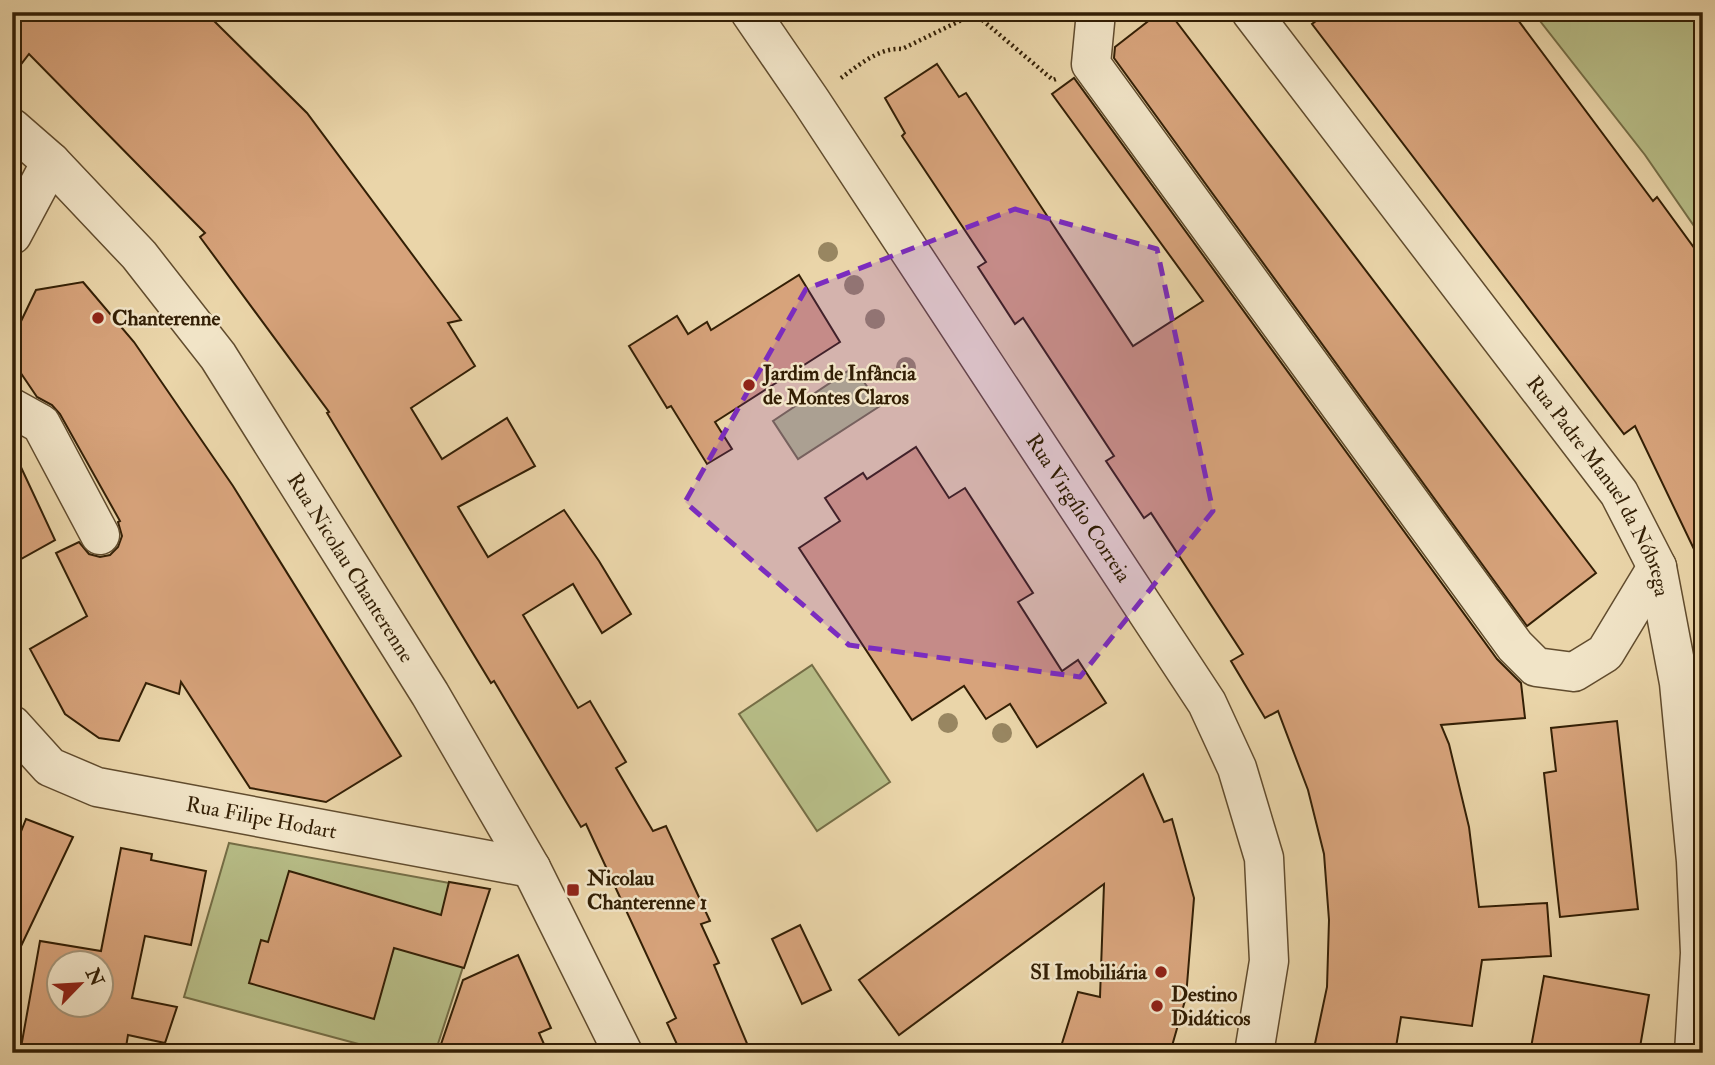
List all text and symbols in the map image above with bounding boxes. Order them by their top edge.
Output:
place label: Chanterenne [112,305,221,332]
marker: Chanterenne [90,310,106,326]
place label: Jardim de Infância de Montes Claros [762,360,917,411]
street label: Rua Padre Manuel da Nóbrega [1521,370,1676,599]
marker: Jardim de Infância de Montes Claros [741,377,757,393]
street label: Rua Virgílio Correia [1020,429,1138,588]
street label: Rua Nicolau Chanterenne [281,468,421,668]
street label: Rua Filipe Hodart [184,790,339,845]
place label: Nicolau Chanterenne 1 [586,865,707,916]
marker: Nicolau Chanterenne 1 [565,882,581,898]
north arrow [46,950,116,1020]
place label: SI Imobiliária [1030,959,1148,986]
text: N [80,964,109,991]
marker: SI Imobiliária [1153,964,1169,980]
place label: Destino Didáticos [1171,981,1251,1032]
marker: Destino Didáticos [1149,998,1165,1014]

